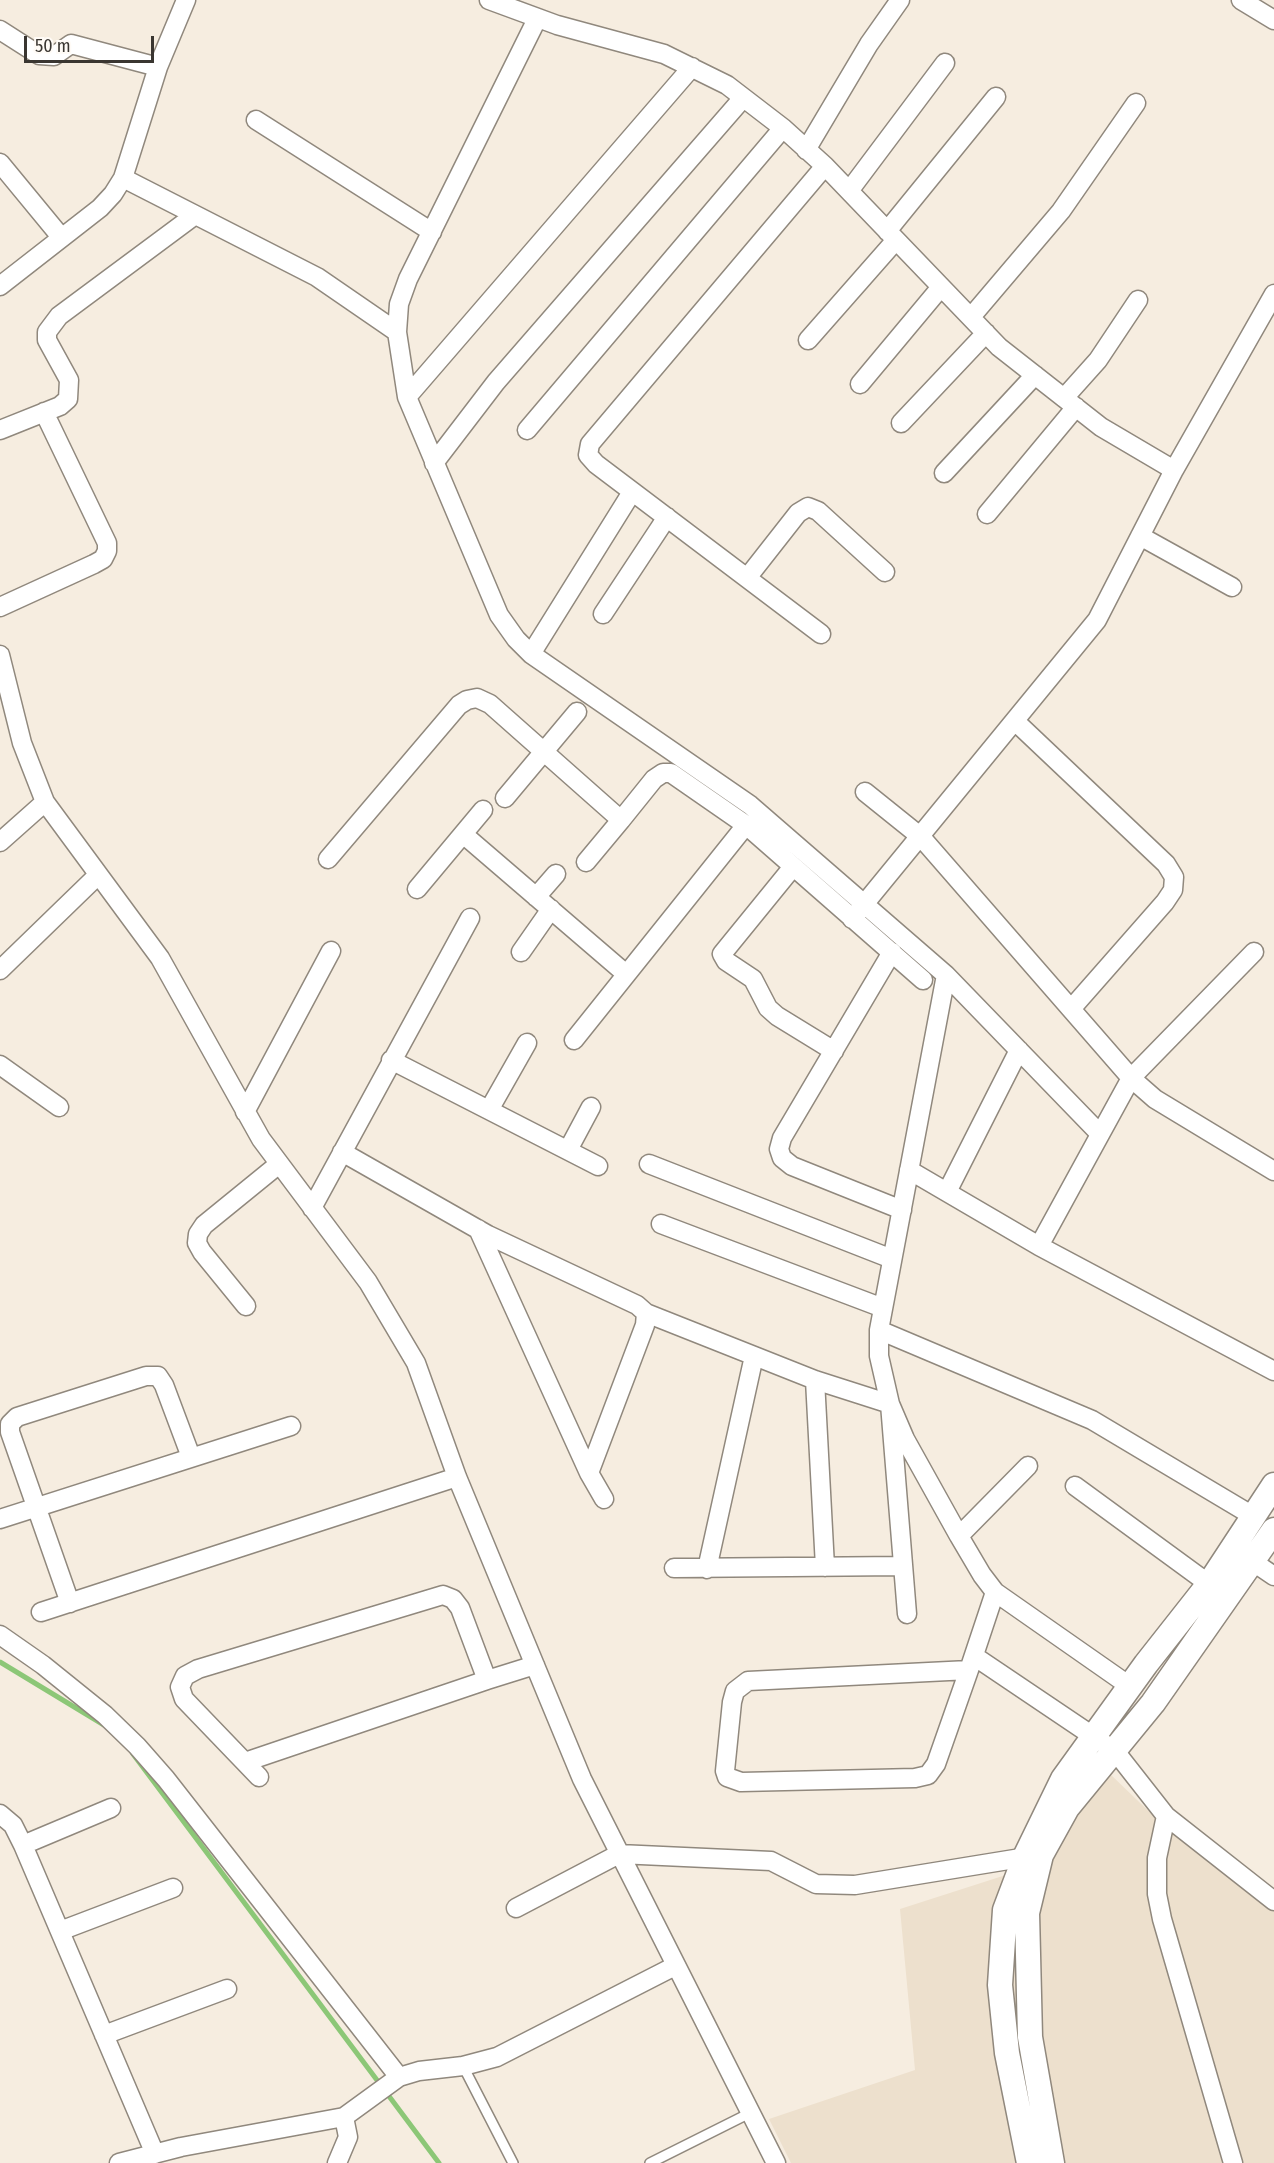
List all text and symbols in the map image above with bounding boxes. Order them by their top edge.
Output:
scale bar [27,24,158,62]
text: 50 m [35,35,71,57]

